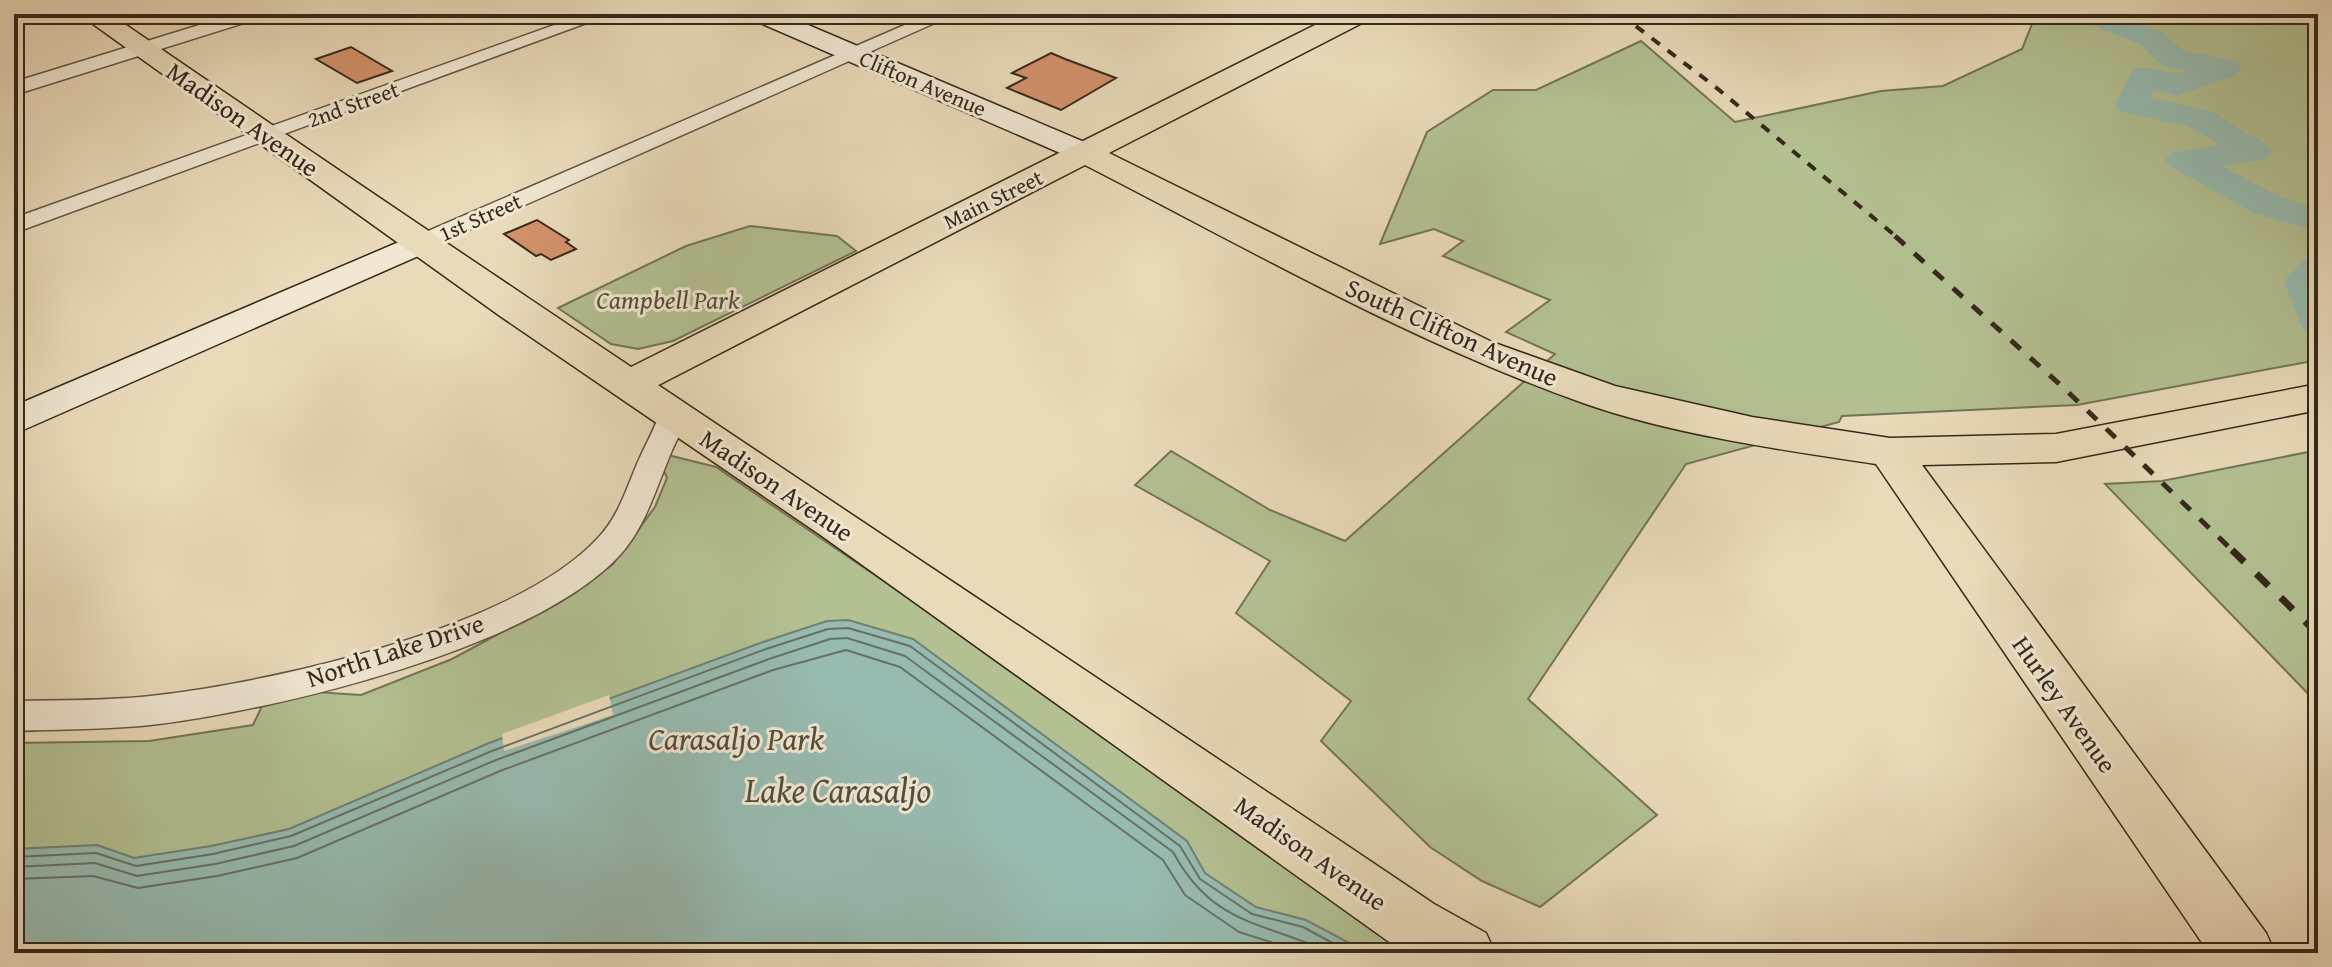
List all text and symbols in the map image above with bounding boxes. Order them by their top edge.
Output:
street label: Clifton Avenue [855,42,991,124]
street label: Madison Avenue [159,52,327,186]
street label: 2nd Street [303,73,403,135]
street label: Main Street [938,161,1049,237]
street label: 1st Street [433,184,527,249]
street label: South Clifton Avenue [1339,268,1565,396]
park label: Campbell Park [596,280,740,319]
street label: Madison Avenue [692,419,862,551]
street label: North Lake Drive [301,603,489,697]
street label: Hurley Avenue [2003,627,2127,781]
park label: Carasaljo Park [648,715,824,762]
water label: Lake Carasaljo [744,765,931,814]
street label: Madison Avenue [1227,786,1395,920]

